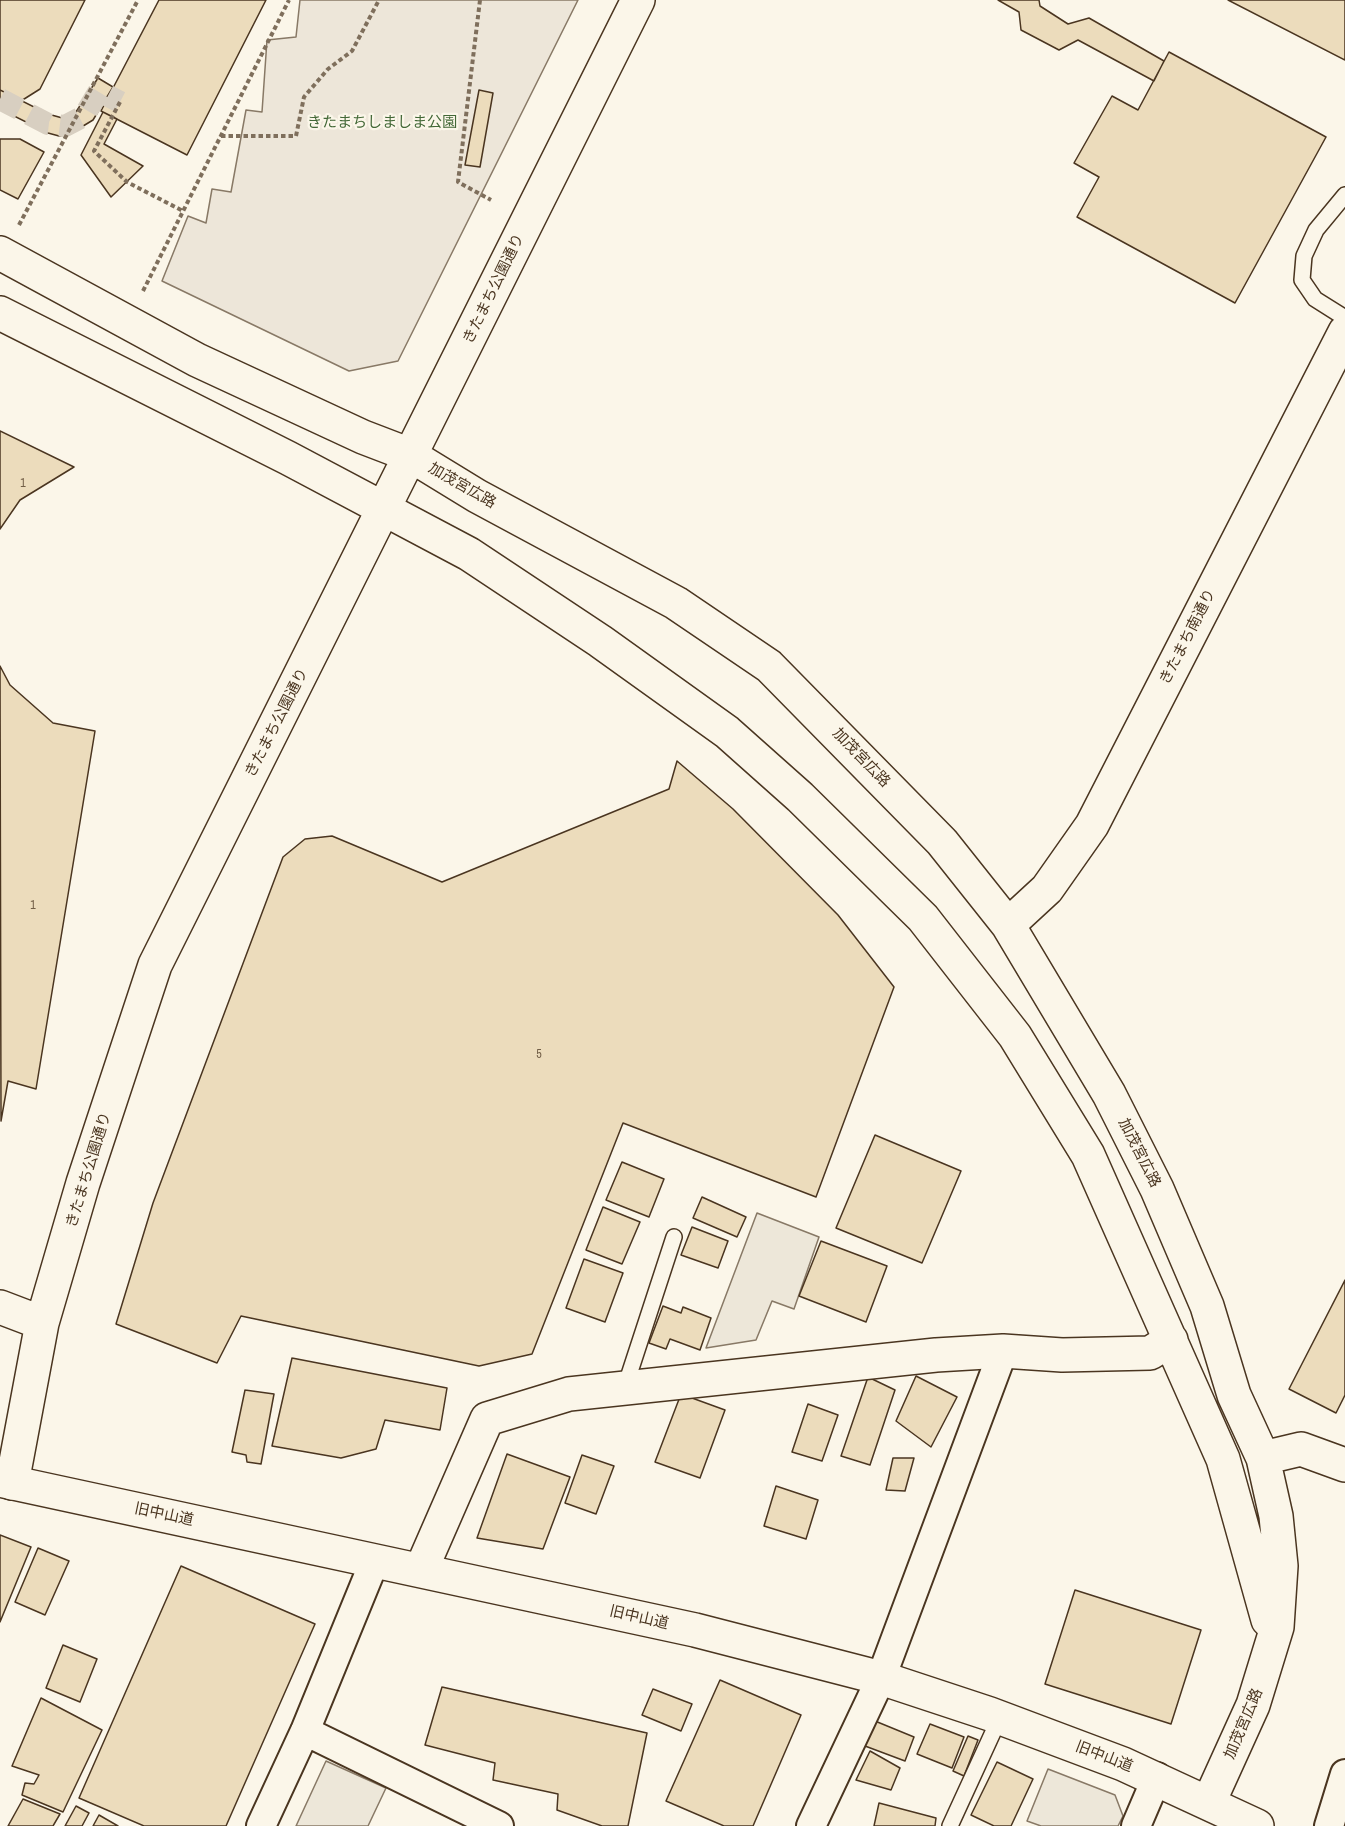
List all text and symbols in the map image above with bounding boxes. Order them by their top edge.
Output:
park label: きたまちしましま公園 [307,114,457,132]
street label: きたまち公園通り [460,231,528,347]
street label: 加茂宮広路 [425,459,499,513]
house number: 1 [20,477,26,491]
street label: きたまち南通り [1156,586,1220,688]
street label: きたまち公園通り [242,665,312,781]
street label: 加茂宮広路 [828,725,894,791]
house number: 1 [30,899,36,913]
house number: 5 [536,1048,542,1062]
street label: きたまち公園通り [63,1110,115,1230]
street label: 加茂宮広路 [1114,1116,1164,1190]
street label: 旧中山道 [133,1500,195,1530]
street label: 旧中山道 [608,1602,670,1634]
street label: 加茂宮広路 [1221,1686,1267,1762]
street label: 旧中山道 [1073,1738,1135,1776]

